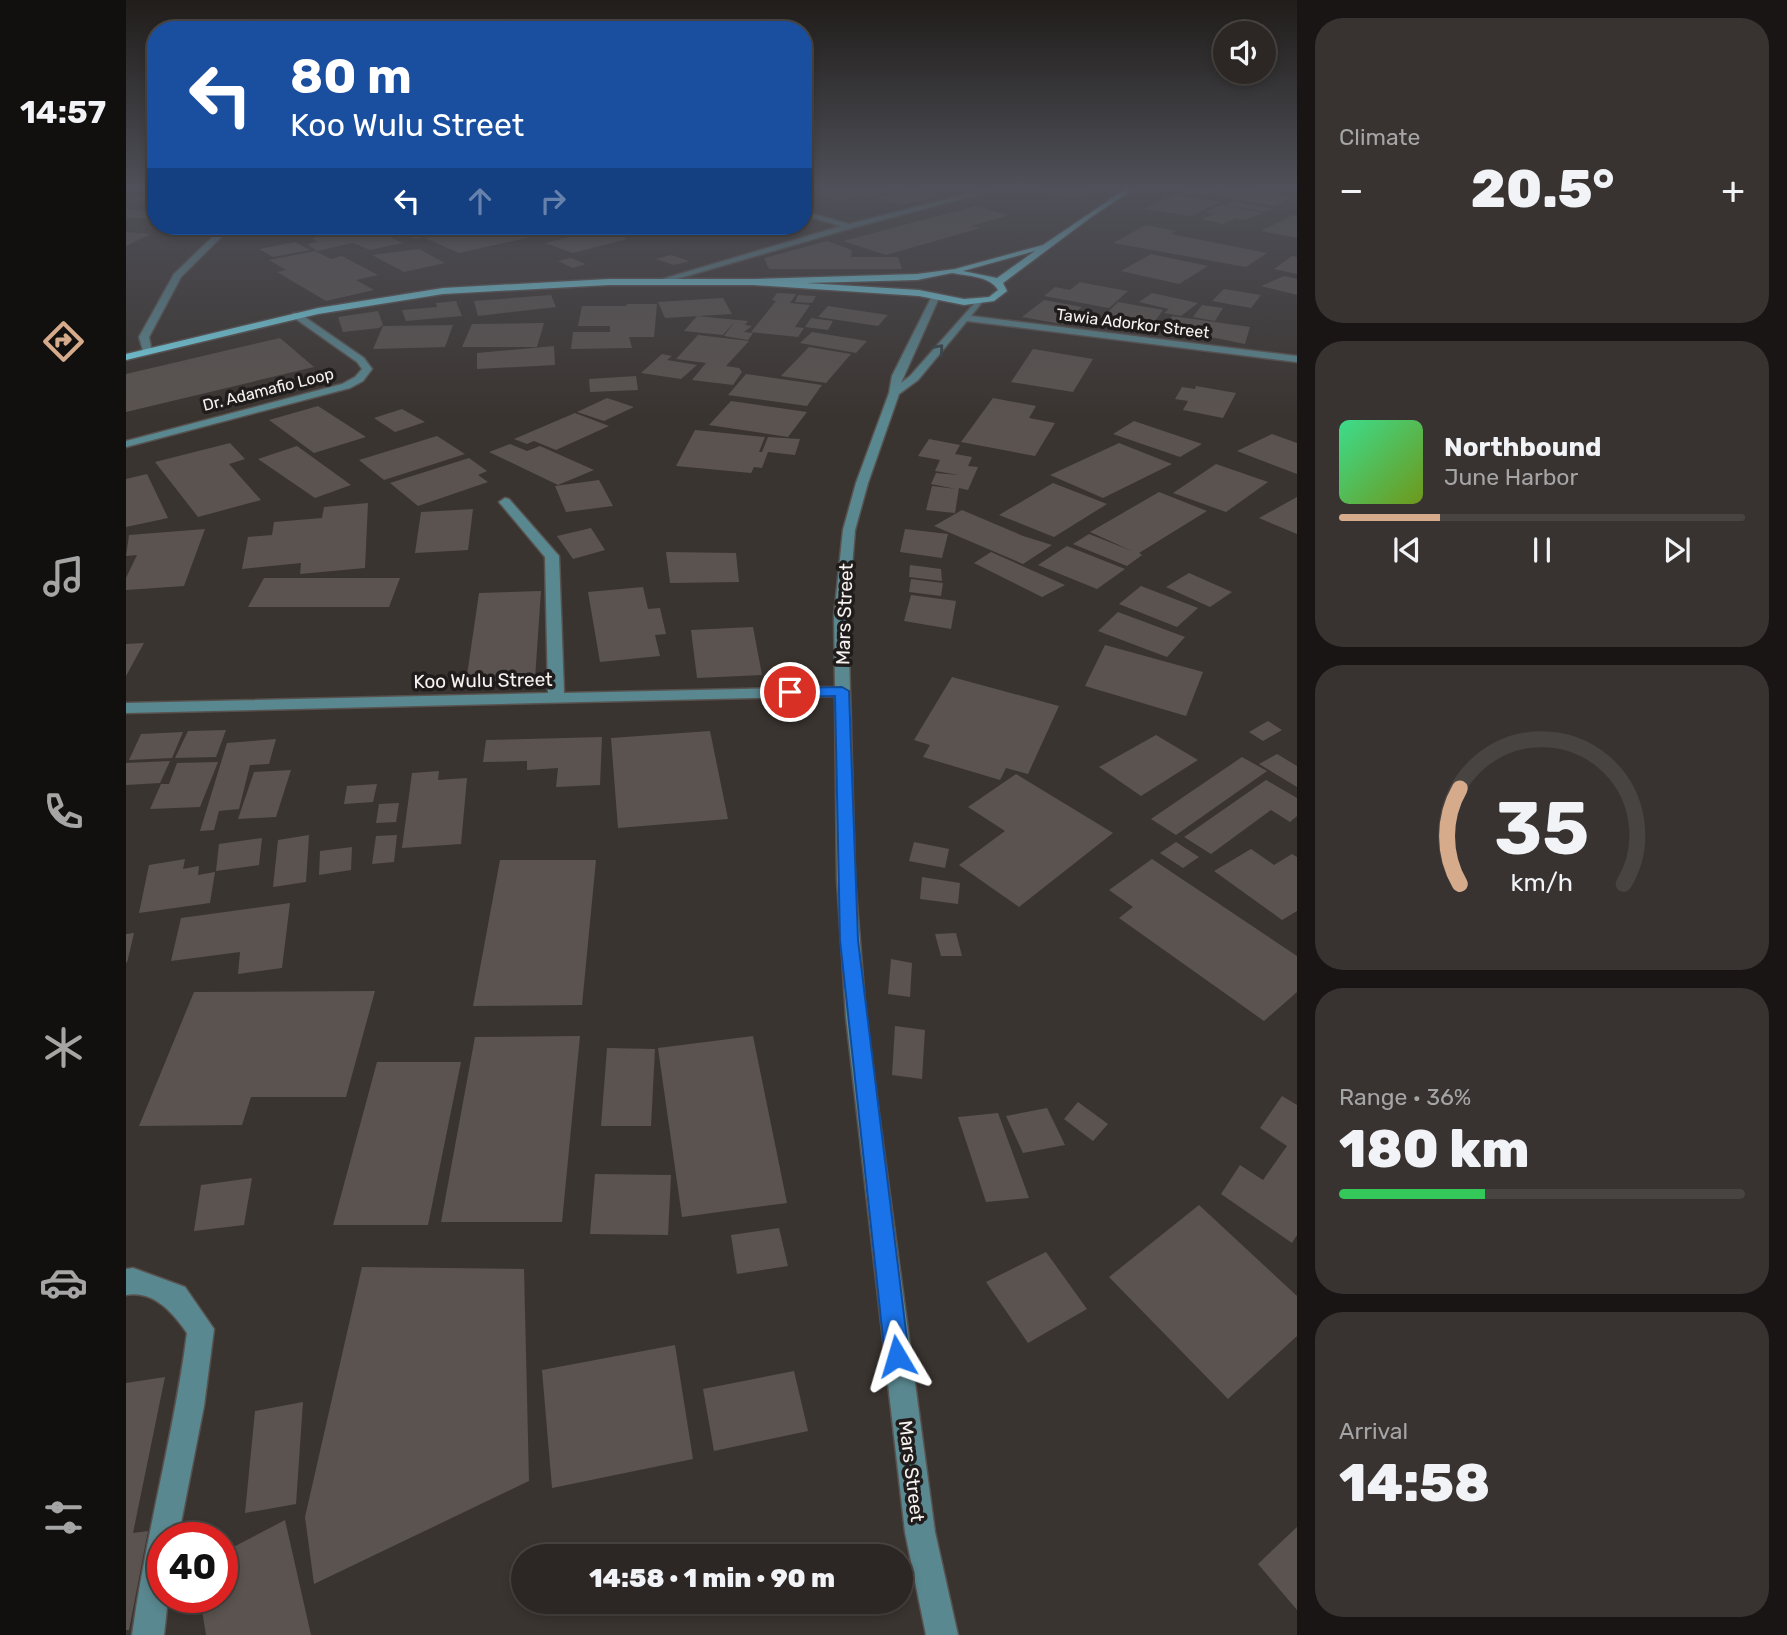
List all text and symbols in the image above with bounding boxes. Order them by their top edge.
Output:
map controls [1213,21,1276,84]
button: sound [1213,21,1276,84]
text: 80 m [290,47,412,105]
icon: left [175,49,266,140]
text: 14:57 [20,93,106,131]
text: Koo Wulu Street [290,106,524,144]
text: Climate [1339,123,1420,151]
text: 20.5° [1471,158,1614,220]
text: − [1339,167,1364,213]
text: + [1721,167,1745,213]
icon: left [388,182,426,220]
icon: ahead [461,182,499,220]
icon: right [534,182,572,220]
street label: Tawia Adorkor Street [1055,305,1211,342]
icon: directions [39,317,88,366]
one-way arrow [931,344,943,357]
street label: Dr. Adamafio Loop [201,364,336,415]
text: Northbound [1444,432,1602,463]
text: June Harbor [1444,463,1578,491]
icon: previous [1388,531,1426,569]
icon: pause [1523,531,1561,569]
icon: next [1658,531,1696,569]
icon: music [39,552,88,601]
street label: Mars Street [831,562,858,665]
pin [760,662,820,722]
street label: Koo Wulu Street [413,668,553,693]
icon: arrive [771,673,809,711]
text: 35 [1495,786,1590,872]
icon: phone [39,787,88,836]
text: km/h [1511,867,1573,896]
icon: climate [39,1023,88,1072]
text: Range · 36% [1339,1083,1471,1111]
text: 180 km [1339,1118,1529,1180]
icon: car [39,1258,88,1307]
position arrow [860,1319,934,1393]
text: Arrival [1339,1417,1408,1445]
street label: Mars Street [894,1419,929,1524]
text: 14:58 [1339,1452,1490,1514]
icon: filters [39,1493,88,1542]
speed limit sign: 40 [147,1522,238,1613]
text: 14:58 · 1 min · 90 m [589,1563,835,1594]

